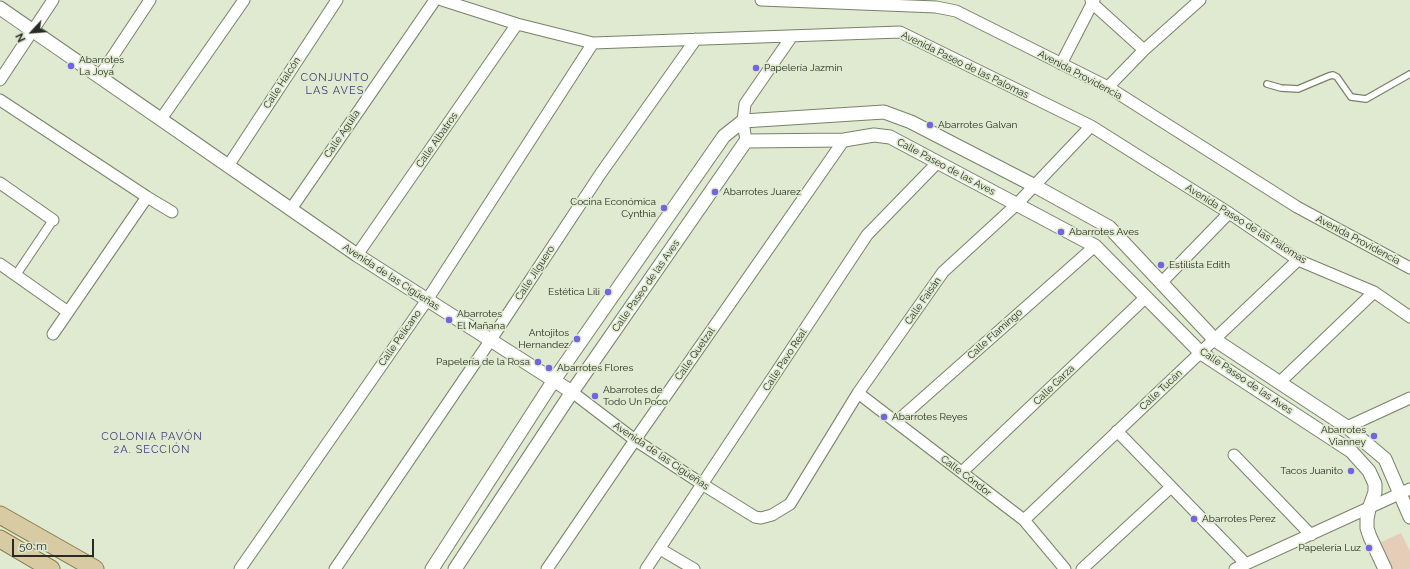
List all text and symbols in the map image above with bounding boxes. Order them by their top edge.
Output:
north arrow [12,12,52,52]
street label: Avenida Paseo de las Palomas [899,29,1031,101]
text: N [13,31,28,44]
street label: Avenida Providencia [1036,48,1124,102]
place label: Abarrotes La Joya [79,54,124,78]
street label: Calle Halcón [261,55,303,111]
marker: Abarrotes La Joya [66,61,76,71]
place label: Papelería Jazmin [764,62,842,74]
marker: Papelería Jazmin [751,63,761,73]
district label: CONJUNTO LAS AVES [300,71,370,97]
street label: Calle Águila [322,108,362,160]
street label: Calle Albatros [414,110,460,170]
place label: Abarrotes Galvan [938,119,1017,131]
marker: Abarrotes Galvan [925,120,935,130]
street label: Calle Paseo de las Aves [895,136,997,198]
street label: Avenida Paseo de las Palomas [1183,182,1309,266]
place label: Abarrotes Juarez [723,186,801,198]
marker: Abarrotes Juarez [710,187,720,197]
place label: Cocina Económica Cynthia [570,196,656,220]
marker: Cocina Económica Cynthia [659,203,669,213]
street label: Avenida Providencia [1314,213,1402,267]
place label: Abarrotes Aves [1069,226,1139,238]
marker: Abarrotes Aves [1056,227,1066,237]
street label: Calle Paseo de las Aves [610,238,682,334]
street label: Avenida de las Cigüeñas [340,241,442,313]
street label: Calle Jilguero [513,243,557,303]
place label: Estilista Edith [1169,259,1230,271]
marker: Estilista Edith [1156,260,1166,270]
street label: Calle Faisán [902,275,944,327]
place label: Estética Lili [548,286,600,298]
marker: Estética Lili [603,287,613,297]
street label: Calle Flamingo [965,306,1025,362]
street label: Calle Pelícano [376,308,424,368]
place label: Abarrotes El Mañana [457,308,505,332]
marker: Abarrotes El Mañana [444,315,454,325]
street label: Calle Quetzal [672,325,718,383]
place label: Antojitos Hernandez [518,327,569,350]
street label: Calle Pavo Real [760,327,810,393]
marker: Antojitos Hernandez [572,334,582,344]
street label: Calle Paseo de las Aves [1197,345,1295,417]
place label: Papelería de la Rosa [436,356,530,368]
marker: Papelería de la Rosa [533,357,543,367]
place label: Abarrotes Flores [557,362,633,374]
street label: Calle Garza [1031,362,1077,408]
marker: Abarrotes Flores [544,363,554,373]
street label: Calle Tucán [1137,367,1185,413]
place label: Abarrotes de Todo Un Poco [603,384,668,408]
marker: Abarrotes de Todo Un Poco [590,391,600,401]
place label: Abarrotes Reyes [892,411,968,423]
marker: Abarrotes Reyes [879,412,889,422]
street label: Avenida de las Cigüeñas [611,419,711,493]
place label: Abarrotes Vianney [1321,424,1366,448]
district label: COLONIA PAVÓN 2A. SECCIÓN [101,430,203,456]
marker: Abarrotes Vianney [1369,431,1379,441]
street label: Calle Cóndor [938,453,994,499]
place label: Tacos Juanito [1280,465,1343,477]
marker: Tacos Juanito [1346,466,1356,476]
place label: Abarrotes Perez [1202,513,1276,525]
marker: Abarrotes Perez [1189,514,1199,524]
scale bar [14,531,96,557]
text: 50 m [19,539,47,553]
place label: Papelería Luz [1298,542,1361,554]
marker: Papelería Luz [1364,543,1374,553]

